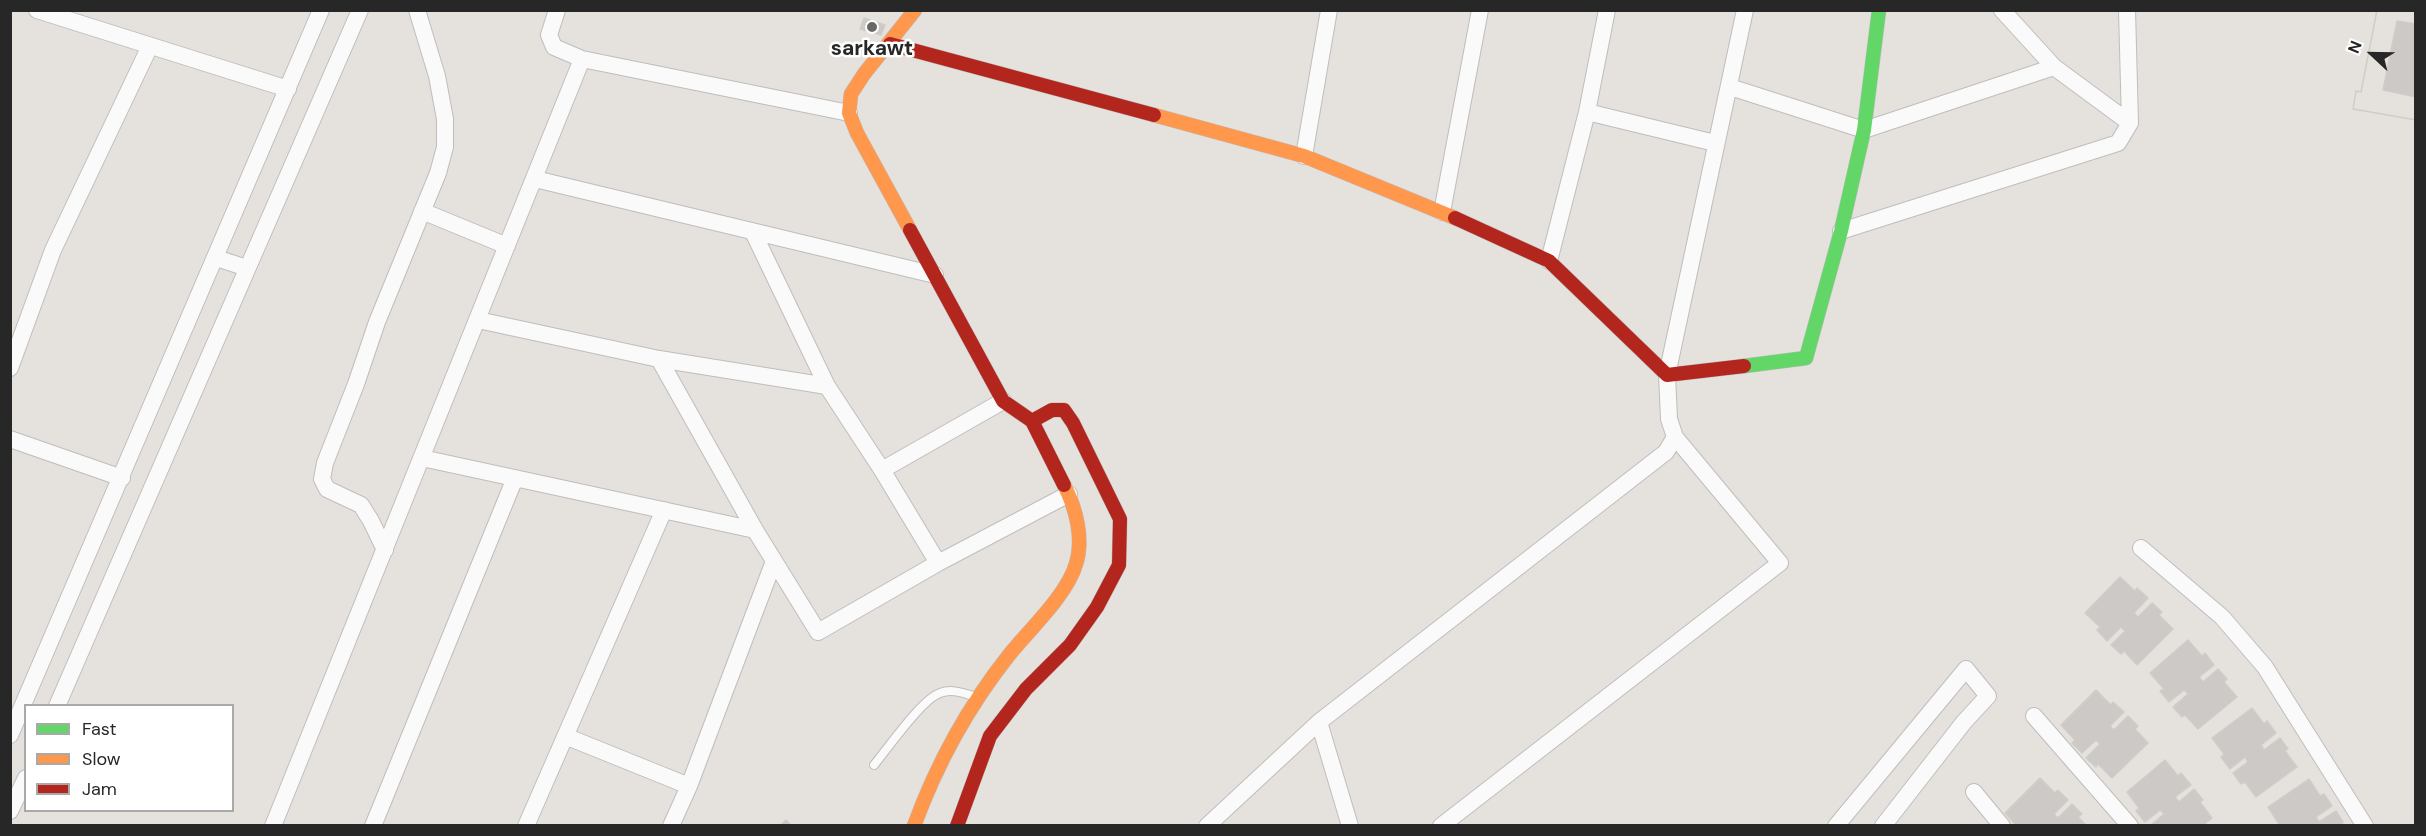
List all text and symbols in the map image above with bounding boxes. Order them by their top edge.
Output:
marker: sarkawt [865,20,879,34]
north arrow [2342,24,2402,84]
place label: sarkawt [831,36,913,62]
text: N [2343,38,2367,56]
legend [24,704,234,812]
text: Fast [82,717,117,741]
text: Slow [82,747,121,771]
text: Jam [82,777,117,801]

